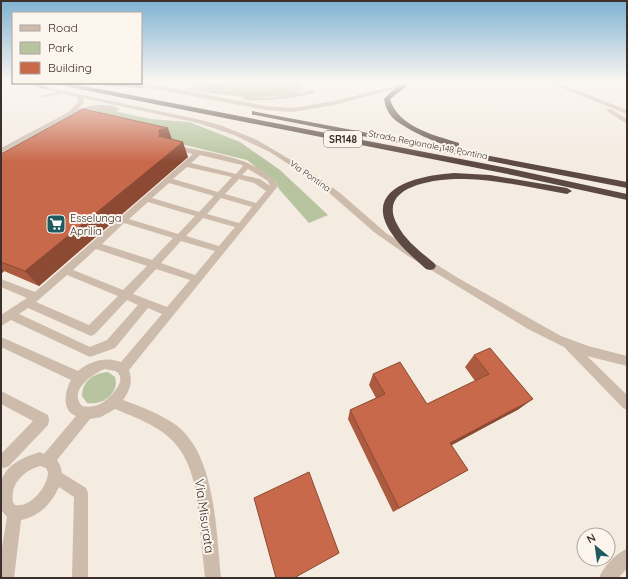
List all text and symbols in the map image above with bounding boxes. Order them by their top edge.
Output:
legend [12,12,142,84]
text: Road [48,20,78,35]
text: Park [48,40,73,55]
text: Building [48,60,92,75]
street label: Strada Regionale 148 Pontina [368,128,489,161]
road number: SR148 [324,131,362,147]
street label: Via Pontina [288,157,333,194]
place label: Esselunga Aprilia [70,211,121,238]
supermarket icon: Esselunga Aprilia [45,213,67,235]
street label: Via Misurata [192,478,218,554]
north arrow [576,527,616,567]
text: N [584,530,598,546]

